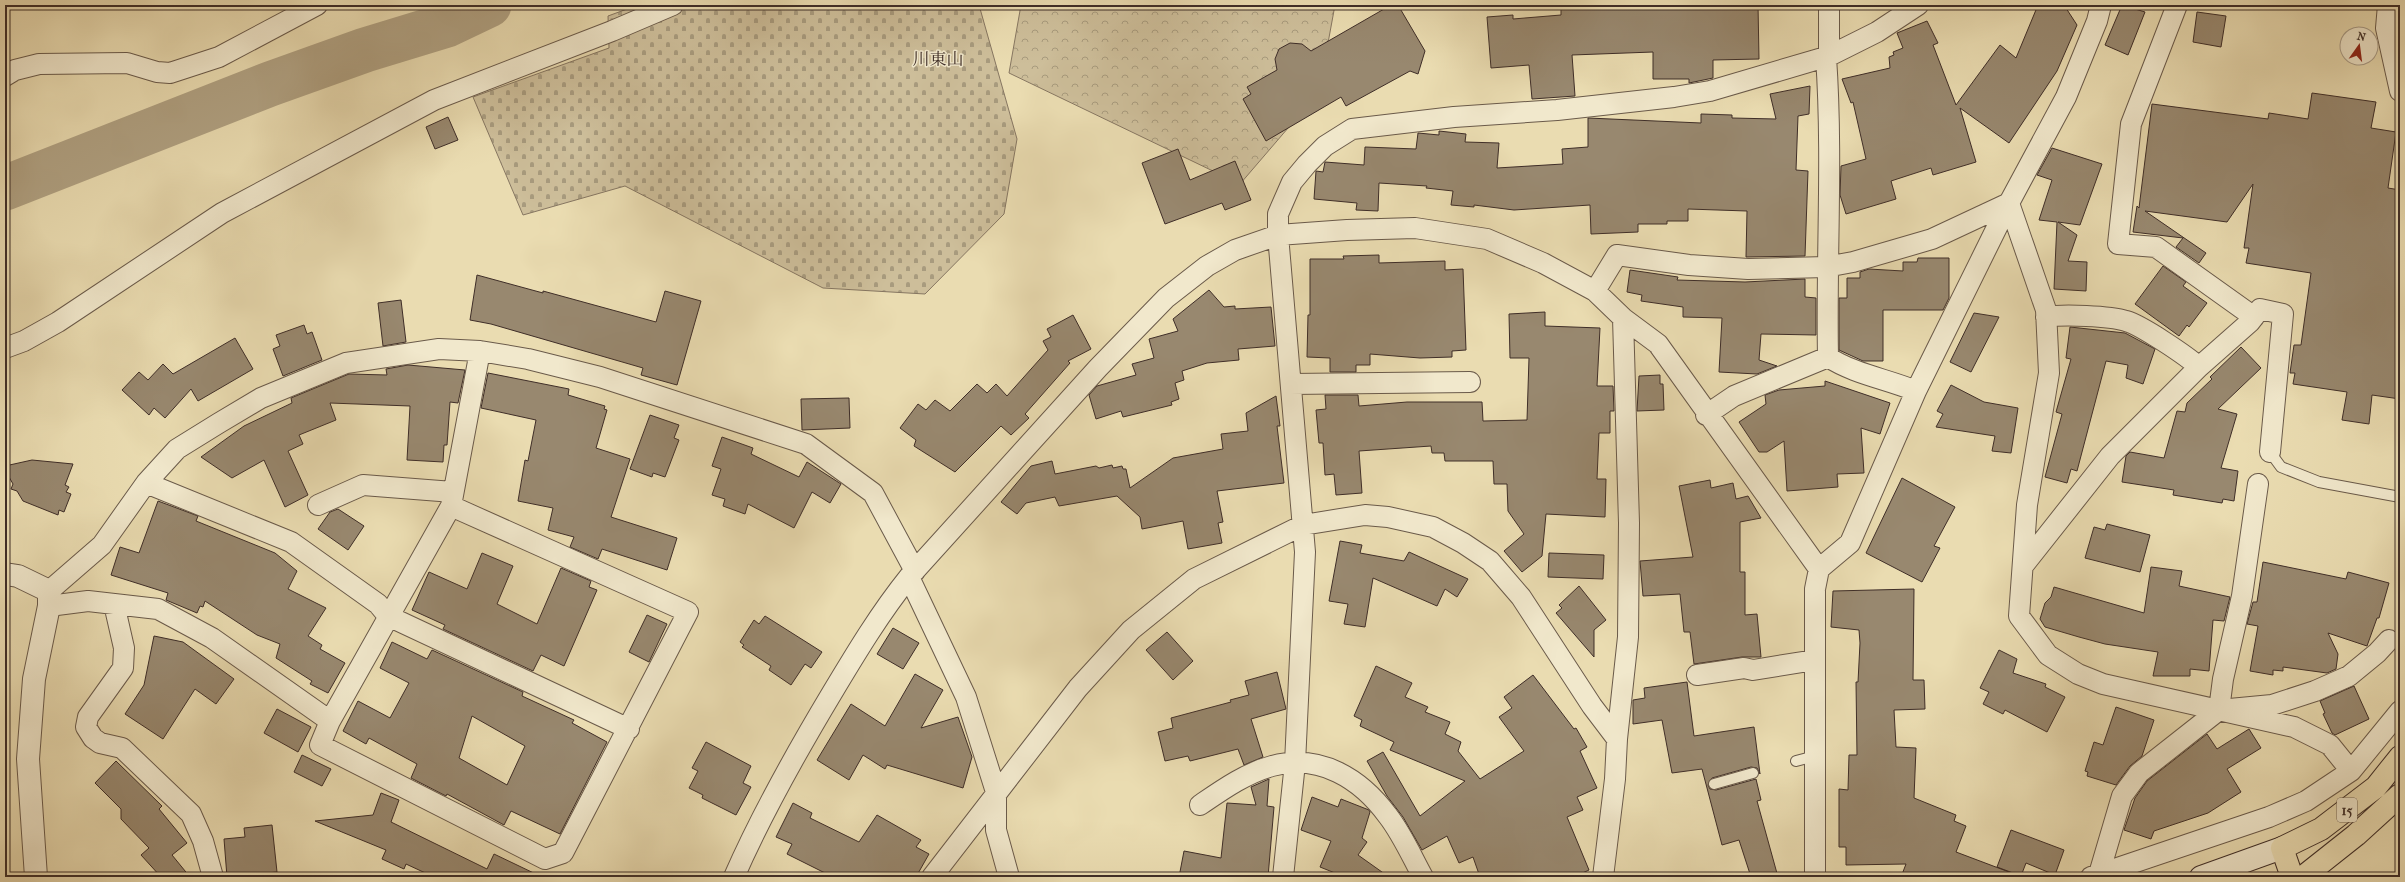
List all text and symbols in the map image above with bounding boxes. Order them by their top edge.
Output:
north arrow [2339,26,2379,66]
text: N [2356,29,2368,44]
district label: 川東山 [913,49,964,69]
road number: 15 [2337,798,2357,822]

